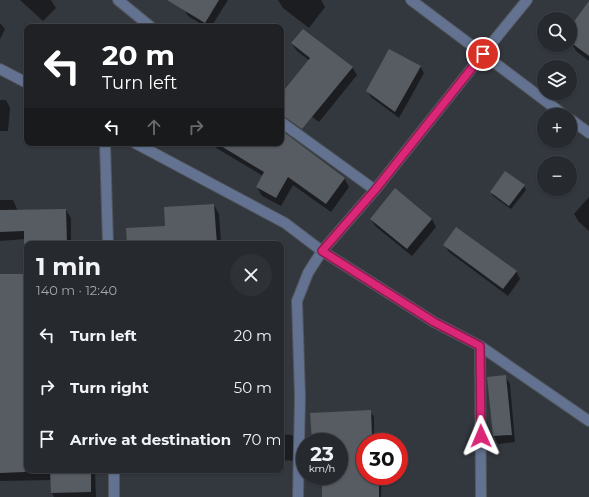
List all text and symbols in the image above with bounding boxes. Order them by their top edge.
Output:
map controls [537,12,577,196]
button: search [537,12,577,52]
pin [466,37,500,71]
text: 20 m [102,38,175,72]
icon: left [36,40,88,92]
icon: arrive [472,43,494,65]
button: layers [537,60,577,100]
text: Turn left [102,72,177,94]
button: + [537,108,577,148]
icon: left [101,116,123,138]
icon: ahead [143,116,165,138]
icon: right [185,116,207,138]
button: − [537,156,577,196]
text: 1 min [36,252,101,281]
button: close [230,254,272,296]
text: 140 m · 12:40 [36,282,117,298]
icon: left [36,324,58,346]
text: Turn left [70,326,137,345]
text: 20 m [234,326,272,345]
icon: right [36,376,58,398]
text: Turn right [70,378,149,397]
text: 50 m [234,378,272,397]
position arrow [460,415,502,457]
icon: arrive [36,428,58,450]
text: Arrive at destination [70,430,231,449]
text: 70 m [243,430,281,449]
speed limit sign: 30 [356,433,408,485]
text: 23 [310,442,334,466]
text: km/h [309,462,335,475]

